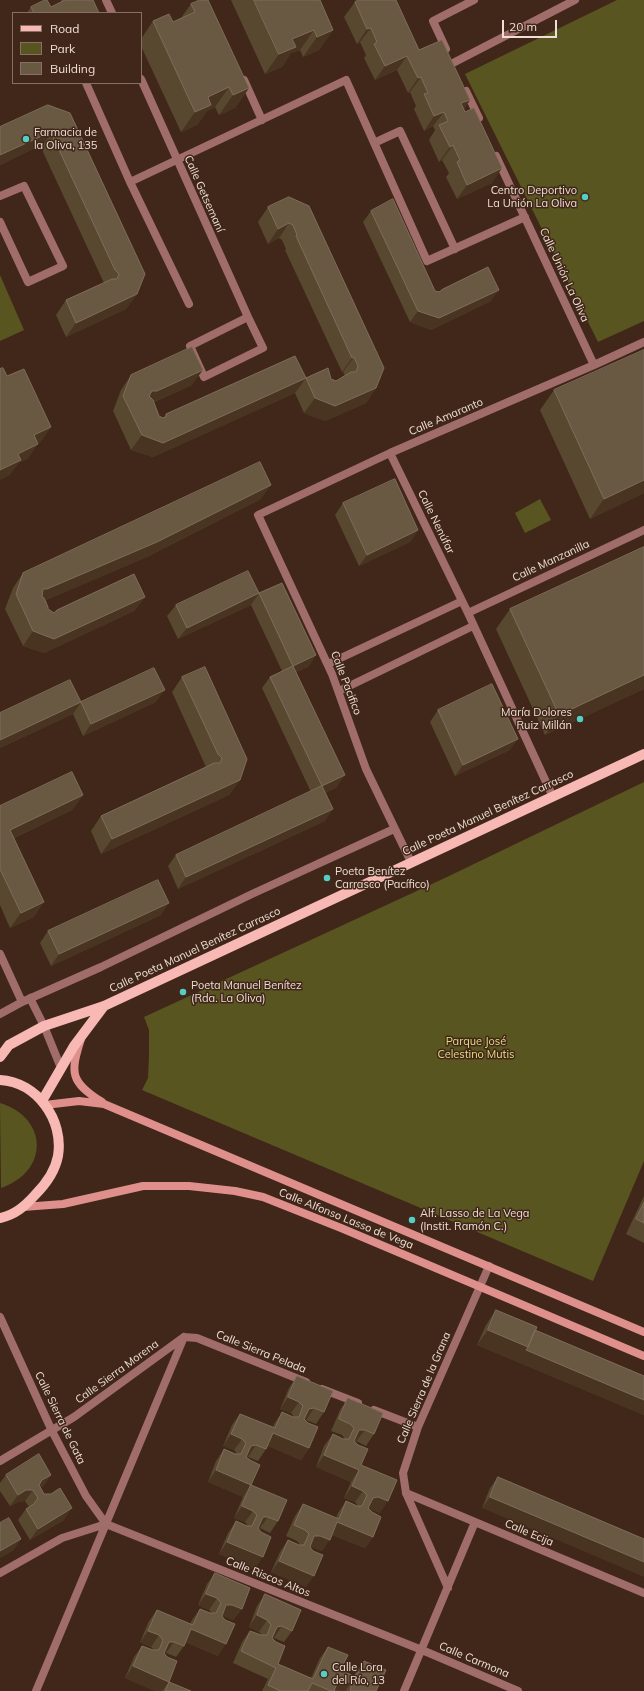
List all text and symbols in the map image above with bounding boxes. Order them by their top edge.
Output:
legend [12,12,142,84]
scale bar [504,12,559,38]
text: 20 m [509,19,537,34]
text: Road [50,21,79,36]
text: Park [50,41,75,56]
text: Building [50,61,95,76]
place label: Farmacia de la Oliva, 135 [34,126,97,152]
marker: Farmacia de la Oliva, 135 [21,134,31,144]
street label: Calle Getsemaní [181,154,227,234]
place label: Centro Deportivo La Unión La Oliva [487,184,577,210]
marker: Centro Deportivo La Unión La Oliva [580,192,590,202]
street label: Calle Unión La Oliva [536,226,592,324]
street label: Calle Amaranto [407,395,485,439]
street label: Calle Nenúfar [415,488,457,556]
street label: Calle Manzanilla [510,537,592,585]
street label: Calle Pacifico [328,649,364,717]
place label: María Dolores Ruiz Millán [501,706,572,732]
marker: María Dolores Ruiz Millán [575,714,585,724]
street label: Calle Poeta Manuel Benítez Carrasco [400,767,576,859]
place label: Poeta Benítez Carrasco (Pacífico) [335,865,430,891]
marker: Poeta Benítez Carrasco (Pacífico) [322,873,332,883]
street label: Calle Poeta Manuel Benítez Carrasco [107,904,283,996]
place label: Poeta Manuel Benítez (Rda. La Oliva) [191,979,302,1005]
marker: Poeta Manuel Benítez (Rda. La Oliva) [178,987,188,997]
park label: Parque José Celestino Mutis [438,1035,514,1061]
street label: Calle Alfonso Lasso de Vega [277,1186,415,1252]
place label: Alf. Lasso de La Vega (Instit. Ramón C.) [420,1207,529,1233]
marker: Alf. Lasso de La Vega (Instit. Ramón C.) [407,1215,417,1225]
street label: Calle Sierra Pelada [214,1328,308,1376]
street label: Calle Sierra de la Grana [394,1330,454,1446]
street label: Calle Sierra Morena [73,1337,161,1407]
street label: Calle Sierra de Gata [32,1370,88,1466]
street label: Calle Ecija [503,1517,555,1549]
street label: Calle Riscos Altos [224,1554,312,1600]
street label: Calle Carmona [437,1639,511,1681]
place label: Calle Lora del Río, 13 [332,1661,385,1687]
marker: Calle Lora del Río, 13 [319,1669,329,1679]

